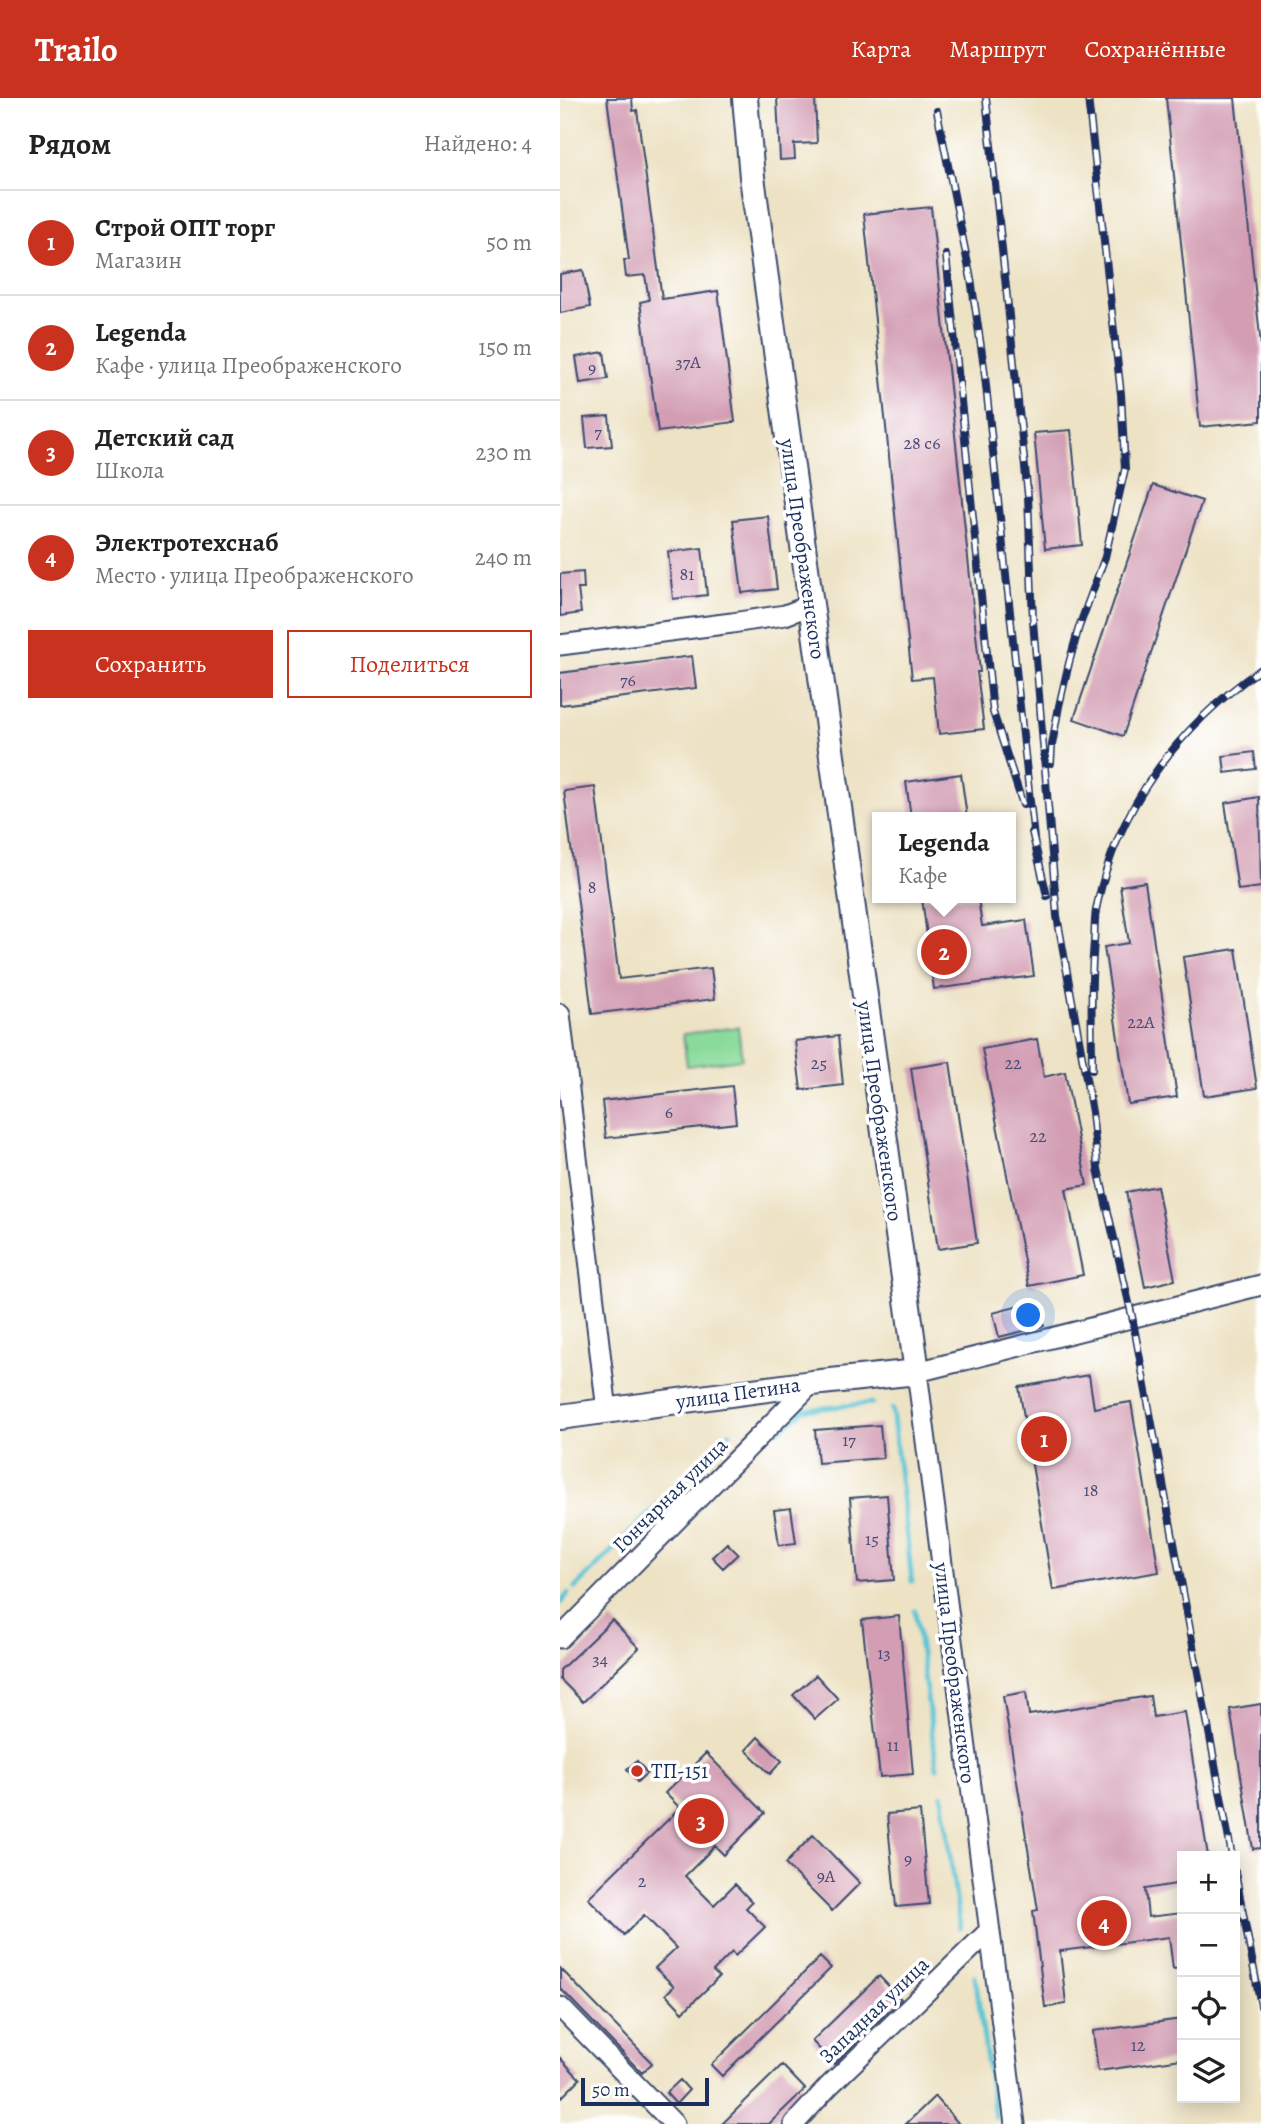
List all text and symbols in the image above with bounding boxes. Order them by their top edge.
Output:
text: Trailo [35,27,118,72]
text: Карта [851,33,911,65]
text: Маршрут [949,33,1047,65]
text: Сохранённые [1085,33,1226,65]
text: Рядом [28,124,111,164]
text: Найдено: 4 [424,128,532,159]
text: Строй ОПТ торг [95,210,275,245]
text: 1 [47,227,55,258]
text: 50 m [486,227,532,258]
text: Магазин [95,245,182,276]
text: Legenda [95,315,187,350]
text: 2 [45,332,57,363]
text: 150 m [478,332,532,363]
text: Кафе · улица Преображенского [95,350,402,381]
house number: 37А [675,350,701,374]
house number: 9 [588,356,596,380]
text: Детский сад [95,420,234,455]
house number: 7 [594,420,602,444]
house number: 28 с6 [904,431,940,455]
street label: улица Преображенского [774,436,832,661]
text: 3 [46,437,56,468]
text: 230 m [476,437,532,468]
text: Школа [95,455,164,486]
text: Электротехснаб [95,525,279,560]
text: 4 [46,542,56,573]
text: 240 m [475,542,532,573]
text: Место · улица Преображенского [95,560,414,591]
house number: 81 [680,562,694,586]
button: Сохранить [28,630,273,698]
button: Поделиться [287,630,532,698]
house number: 76 [620,668,636,692]
popup [872,812,1016,903]
text: Legenda [898,825,990,860]
text: Кафе [898,860,948,891]
house number: 8 [588,875,596,899]
pin: 2 [921,926,967,978]
street label: улица Преображенского [851,998,909,1223]
house number: 22А [1127,1010,1155,1034]
house number: 25 [811,1051,827,1075]
house number: 22 [1004,1051,1022,1075]
house number: 6 [665,1100,673,1124]
house number: 22 [1029,1124,1047,1148]
your location [1011,1298,1045,1332]
street label: улица Петина [673,1370,802,1416]
pin: 1 [1021,1413,1067,1465]
house number: 17 [842,1428,856,1452]
street label: Гончарная улица [606,1431,734,1559]
house number: 18 [1084,1478,1098,1502]
house number: 15 [865,1527,879,1551]
street label: улица Преображенского [927,1560,982,1785]
house number: 13 [877,1641,891,1665]
house number: 34 [592,1647,608,1671]
house number: 11 [887,1733,899,1757]
place label: ТП-151 [651,1757,708,1785]
marker: ТП-151 [629,1763,645,1779]
pin: 3 [678,1795,724,1847]
house number: 9 [904,1847,912,1871]
map controls [1177,1851,1240,2103]
button: + [1177,1851,1240,1914]
house number: 9А [817,1864,836,1888]
house number: 2 [638,1869,647,1893]
pin: 4 [1081,1897,1127,1949]
button: − [1177,1914,1240,1977]
street label: Западная улица [813,1950,935,2070]
button: locate [1177,1977,1240,2040]
house number: 12 [1131,2033,1146,2057]
button: layers [1177,2040,1240,2103]
scale bar [581,2075,709,2107]
text: 50 m [592,2077,630,2103]

